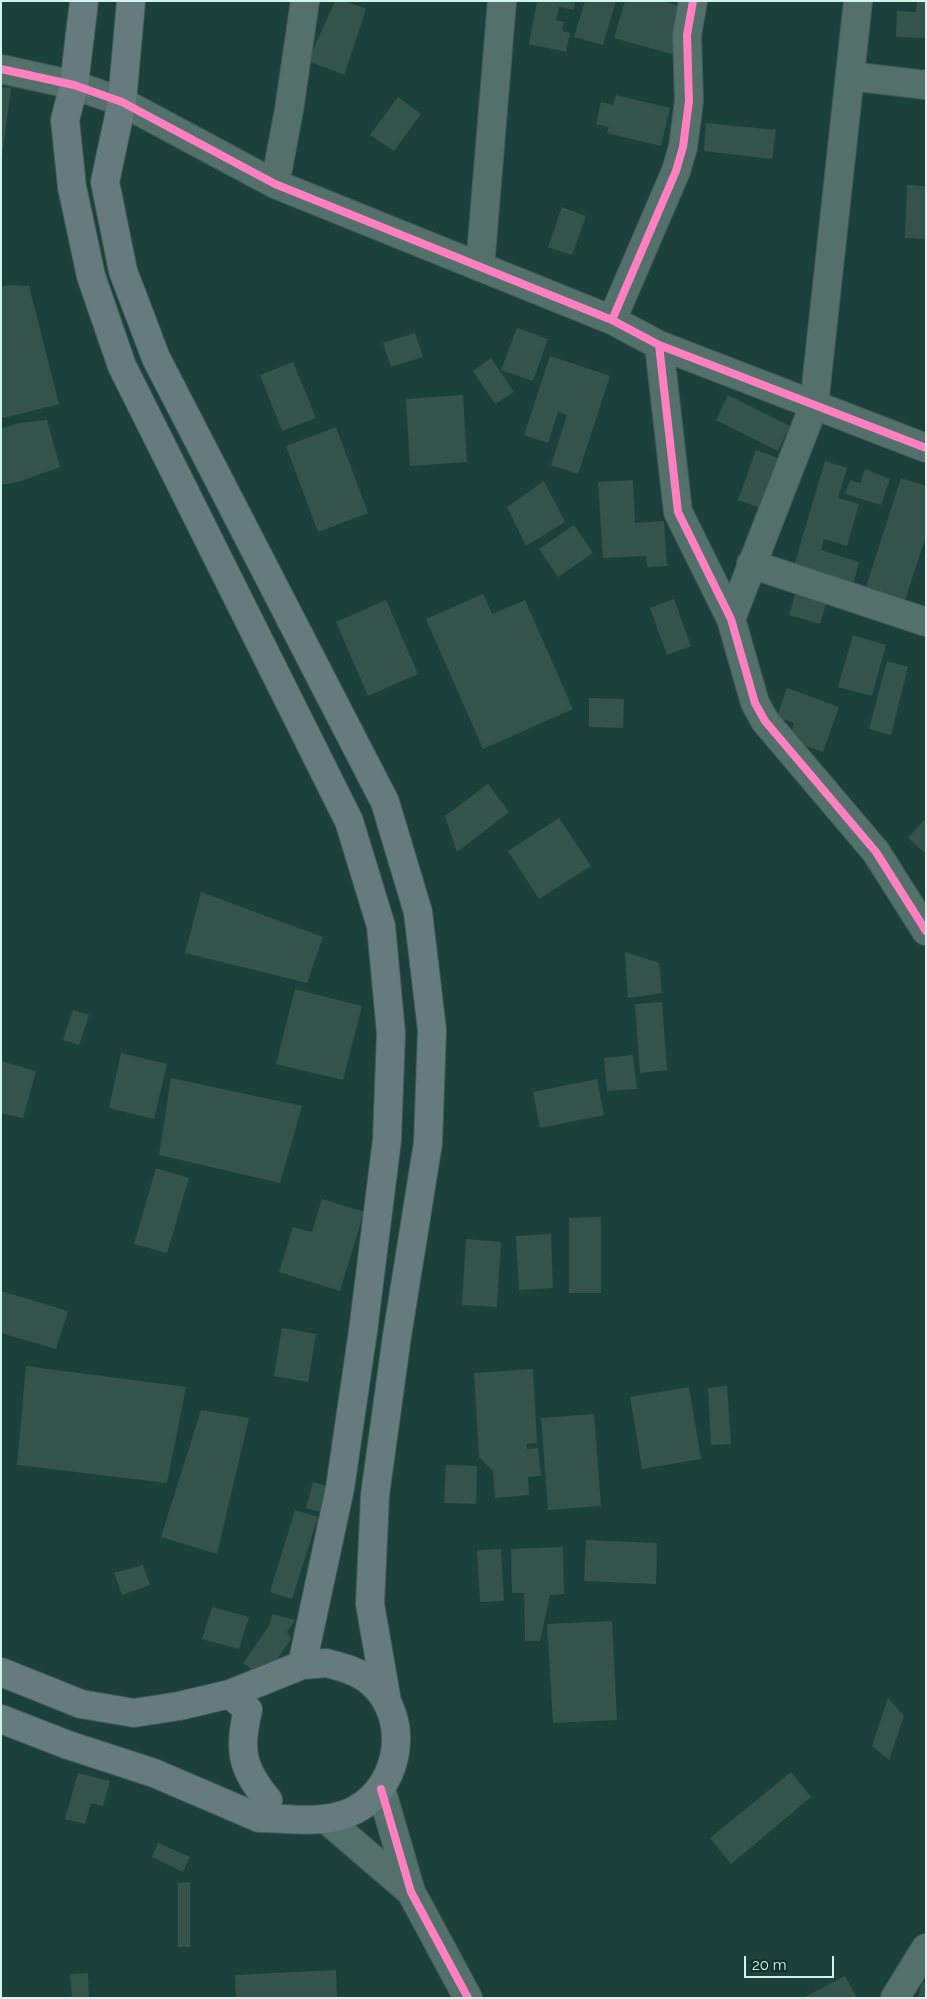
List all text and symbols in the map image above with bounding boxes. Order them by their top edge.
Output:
scale bar [747,1946,837,1978]
text: 20 m [752,1956,787,1974]

